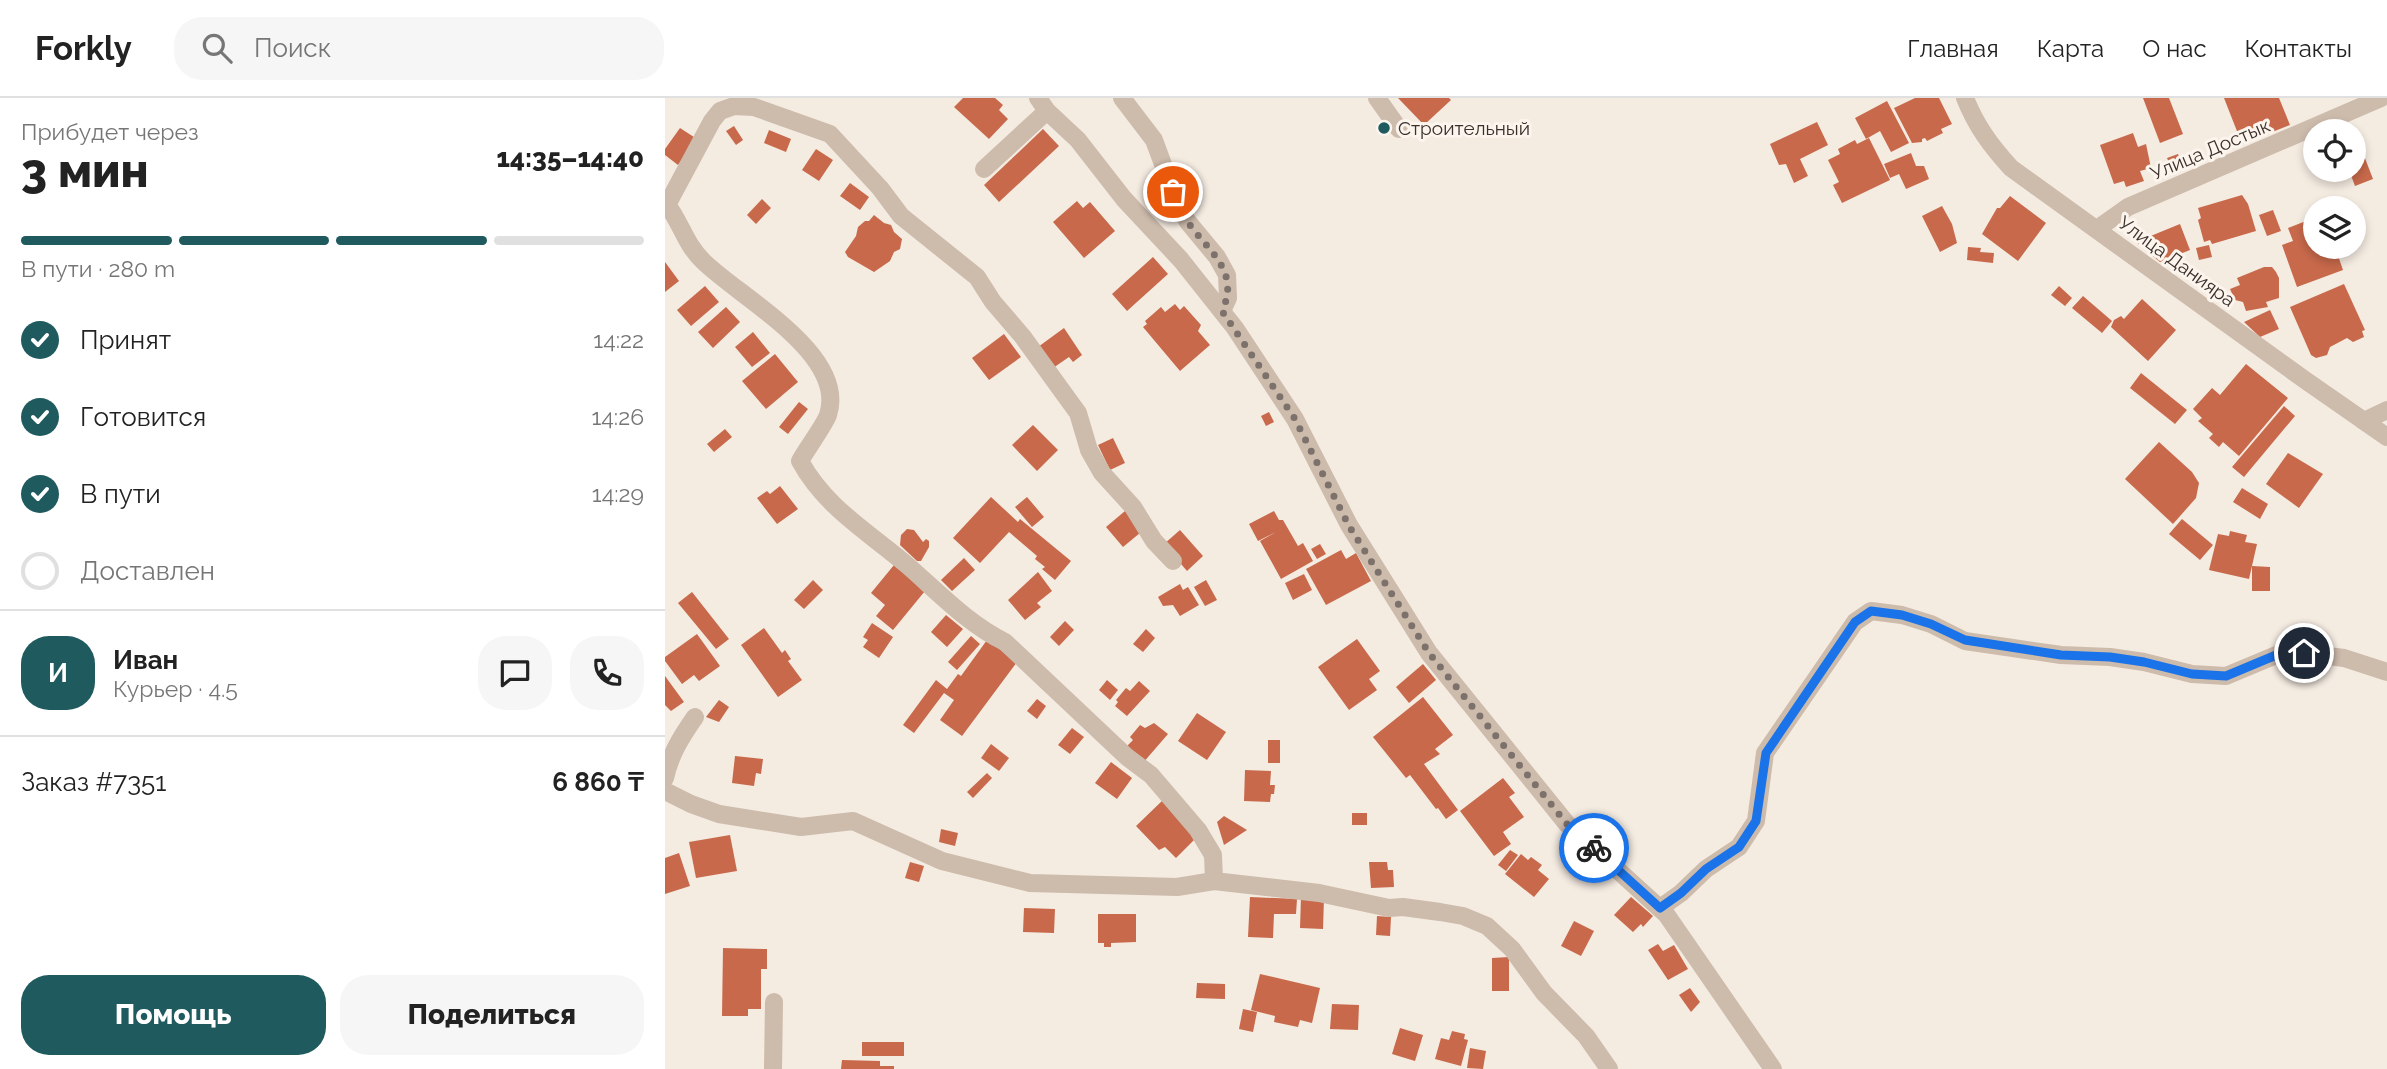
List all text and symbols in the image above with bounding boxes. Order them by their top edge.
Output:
search box [174,17,664,80]
text: Forkly [35,29,132,68]
icon: search [198,29,236,67]
text: Поиск [254,33,331,63]
text: Главная [1907,34,1999,63]
text: Карта [2037,34,2104,63]
text: О нас [2142,34,2207,63]
text: Контакты [2245,34,2352,63]
street label: Улица Достык [2147,114,2273,184]
place label: Строительный [1398,117,1530,139]
text: Прибудет через [21,118,199,145]
map controls [2303,119,2366,259]
button: locate [2303,119,2366,182]
marker: Строительный [1376,120,1392,136]
text: 14:35–14:40 [496,143,644,173]
text: 3 мин [21,144,149,198]
pin [1143,162,1203,222]
icon: bag [1154,173,1192,211]
button: layers [2303,196,2366,259]
street label: Улица Данияра [2114,211,2240,311]
text: В пути · 280 m [21,255,175,282]
icon: check [21,321,59,359]
text: Принят [80,325,171,355]
text: 14:22 [593,326,644,353]
icon: check [21,398,59,436]
text: Готовится [80,402,206,432]
text: 14:26 [591,403,644,430]
icon: check [21,475,59,513]
text: В пути [80,479,161,509]
text: 14:29 [592,480,644,507]
text: Доставлен [80,556,215,586]
pin [2274,623,2334,683]
icon: home [2285,634,2323,672]
button: chat [478,636,552,710]
button: phone [570,636,644,710]
text: Иван [113,645,178,675]
text: И [48,658,68,688]
text: Курьер · 4.5 [113,675,238,702]
text: Заказ #7351 [21,767,166,797]
text: 6 860 ₸ [552,767,644,797]
courier [1559,813,1629,883]
icon: bike [1575,829,1613,867]
button: Помощь [21,975,326,1055]
button: Поделиться [340,975,644,1055]

